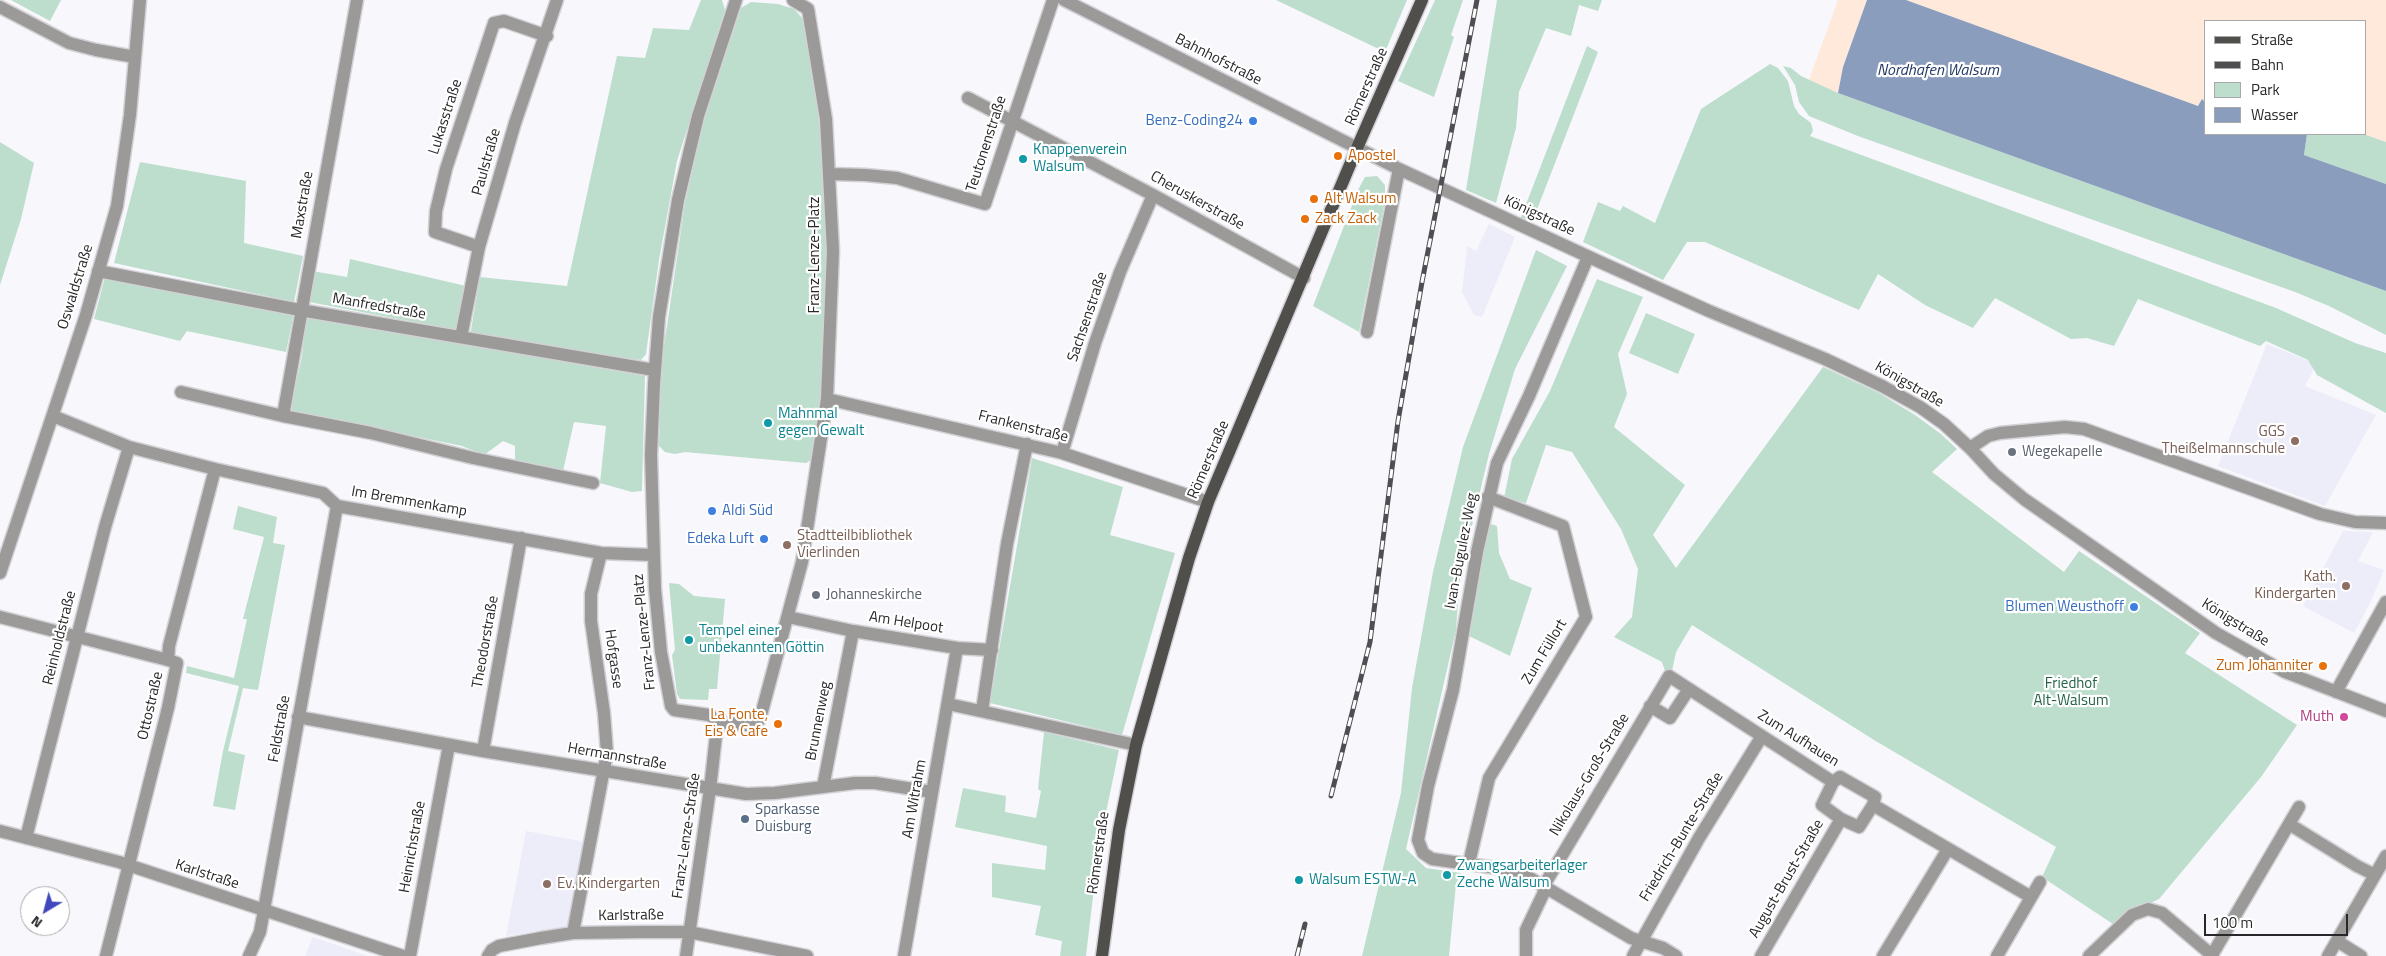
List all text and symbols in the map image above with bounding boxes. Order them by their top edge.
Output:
legend [2204,20,2366,135]
text: Straße [2251,28,2293,51]
street label: Bahnhofstraße [1172,30,1264,90]
street label: Römerstraße [1342,45,1392,129]
text: Bahn [2251,53,2284,76]
water label: Nordhafen Walsum [1877,61,1999,81]
street label: Lukasstraße [425,77,467,157]
text: Park [2251,78,2280,101]
street label: Teutonenstraße [963,94,1011,194]
text: Wasser [2251,103,2298,126]
place label: Benz-Coding24 [1146,112,1243,130]
marker: Benz-Coding24 [1247,115,1259,127]
street label: Paulstraße [469,126,505,198]
place label: Knappenverein Walsum [1033,141,1127,176]
place label: Apostel [1348,147,1396,165]
marker: Apostel [1332,150,1344,162]
marker: Knappenverein Walsum [1017,153,1029,165]
street label: Cheruskerstraße [1147,168,1247,234]
street label: Maxstraße [288,170,318,240]
place label: Alt Walsum [1324,190,1396,208]
street label: Königstraße [1501,192,1577,240]
marker: Alt Walsum [1308,193,1320,205]
street label: Franz-Lenze-Platz [806,197,824,313]
place label: Zack Zack [1315,210,1377,228]
marker: Zack Zack [1299,213,1311,225]
street label: Oswaldstraße [54,242,98,332]
street label: Sachsenstraße [1064,270,1112,364]
street label: Manfredstraße [331,290,427,324]
street label: Königstraße [1871,358,1947,412]
place label: Mahnmal gegen Gewalt [778,405,864,440]
street label: Frankenstraße [976,407,1070,447]
marker: Mahnmal gegen Gewalt [762,417,774,429]
street label: Römerstraße [1184,418,1234,502]
place label: GGS Theißelmannschule [2162,423,2285,458]
marker: GGS Theißelmannschule [2289,435,2301,447]
place label: Wegekapelle [2022,443,2102,461]
marker: Wegekapelle [2006,446,2018,458]
street label: Im Bremmenkamp [350,483,468,521]
street label: Ivan-Bugulez-Weg [1442,491,1482,611]
place label: Aldi Süd [722,502,773,520]
marker: Aldi Süd [706,505,718,517]
place label: Stadtteilbibliothek Vierlinden [797,527,912,562]
place label: Edeka Luft [687,530,754,548]
marker: Edeka Luft [758,533,770,545]
marker: Stadtteilbibliothek Vierlinden [781,539,793,551]
place label: Kath. Kindergarten [2254,568,2336,603]
street label: Franz-Lenze-Platz [630,573,660,691]
marker: Kath. Kindergarten [2340,580,2352,592]
place label: Johanneskirche [826,586,922,604]
street label: Reinholdstraße [40,589,80,687]
marker: Johanneskirche [810,589,822,601]
street label: Theodorstraße [469,594,503,690]
street label: Königstraße [2198,595,2272,651]
place label: Blumen Weusthoff [2005,598,2124,616]
marker: Blumen Weusthoff [2128,601,2140,613]
street label: Am Helpoot [868,608,944,638]
street label: Zum Füllort [1519,616,1571,688]
place label: Tempel einer unbekannten Göttin [699,622,824,657]
street label: Hofgasse [600,628,626,690]
marker: Tempel einer unbekannten Göttin [683,634,695,646]
place label: Zum Johanniter [2216,657,2313,675]
marker: Zum Johanniter [2317,660,2329,672]
street label: Ottostraße [134,670,168,742]
park label: Friedhof Alt-Walsum [2033,675,2109,710]
street label: Brunnenweg [802,680,836,762]
street label: Feldstraße [265,694,295,764]
place label: La Fonte, Eis & Cafe [704,706,768,741]
street label: Zum Aufhauen [1754,707,1842,771]
place label: Muth [2300,708,2334,726]
street label: Nikolaus-Groß-Straße [1546,710,1634,840]
marker: Muth [2338,711,2350,723]
marker: La Fonte, Eis & Cafe [772,718,784,730]
street label: Hermannstraße [566,739,668,775]
street label: Am Witrahm [899,758,931,840]
street label: Friedrich-Bunte-Straße [1636,769,1728,905]
street label: Franz-Lenze-Straße [669,772,705,900]
street label: Heinrichstraße [396,800,430,894]
place label: Sparkasse Duisburg [755,801,820,836]
street label: Römerstraße [1084,810,1114,896]
marker: Sparkasse Duisburg [739,813,751,825]
street label: August-Brust-Straße [1746,817,1828,941]
street label: Karlstraße [173,856,241,894]
place label: Zwangsarbeiterlager Zeche Walsum [1457,857,1587,892]
marker: Zwangsarbeiterlager Zeche Walsum [1441,869,1453,881]
place label: Walsum ESTW-A [1309,871,1416,889]
marker: Walsum ESTW-A [1293,874,1305,886]
place label: Ev. Kindergarten [557,875,660,893]
marker: Ev. Kindergarten [541,878,553,890]
north arrow [20,886,70,936]
scale bar [2206,904,2350,936]
street label: Karlstraße [598,906,664,926]
text: N [26,911,46,934]
text: 100 m [2212,911,2253,934]

